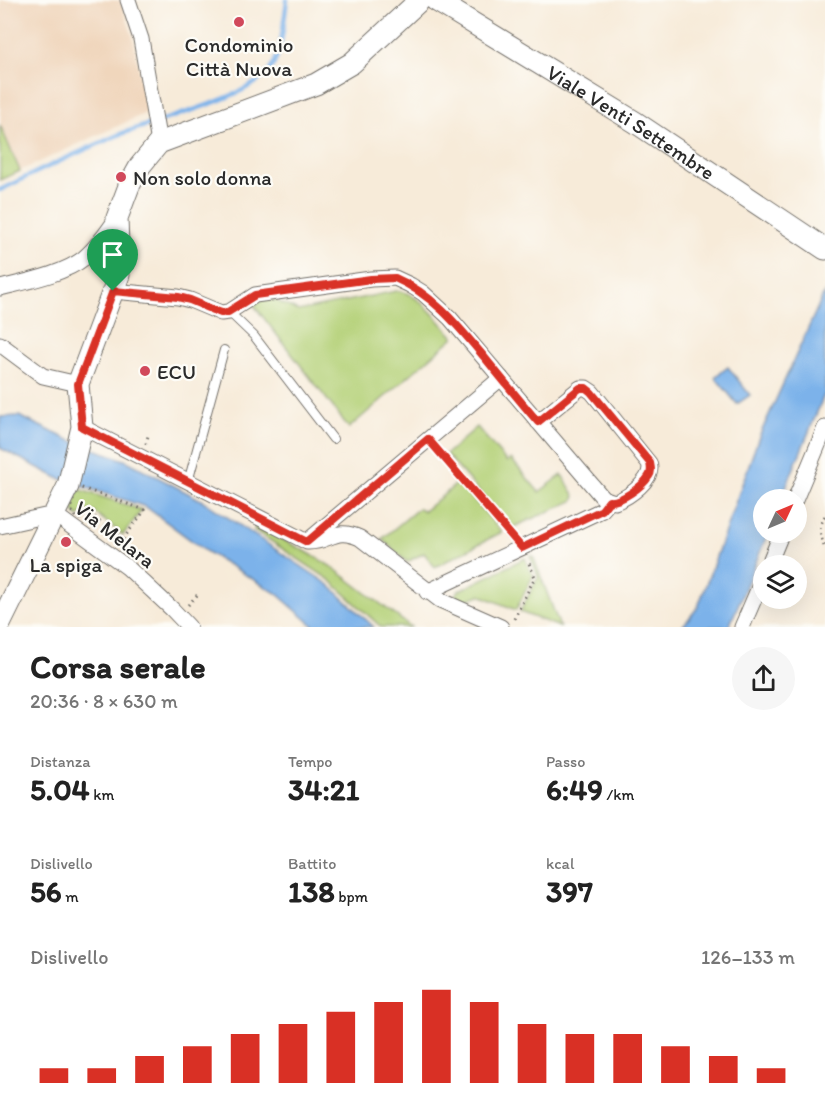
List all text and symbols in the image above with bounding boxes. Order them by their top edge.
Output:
marker: Condominio Città Nuova [232,15,246,29]
place label: Condominio Città Nuova [185,32,293,81]
street label: Viale Venti Settembre [543,59,720,185]
place label: Non solo donna [133,165,272,190]
marker: Non solo donna [114,170,128,184]
pin [87,229,138,291]
icon: arrive [96,238,129,271]
place label: ECU [157,359,196,384]
marker: ECU [138,364,152,378]
north arrow [753,489,807,543]
map controls [753,489,807,609]
street label: Via Melara [70,495,160,573]
marker: La spiga [59,535,73,549]
place label: La spiga [29,552,103,577]
button: layers [753,555,807,609]
text: Corsa serale [30,647,206,686]
button: share [732,647,795,710]
text: 20:36 · 8 × 630 m [30,689,178,713]
text: Distanza [30,752,90,771]
text: Tempo [288,752,333,771]
text: Passo [546,752,585,771]
text: 5.04 [30,771,90,808]
text: 34:21 [288,771,359,808]
text: 6:49 [546,771,603,808]
text: km [90,785,114,804]
text: /km [603,785,634,804]
text: Dislivello [30,854,93,873]
text: Battito [288,854,336,873]
text: kcal [546,854,574,873]
text: 56 [30,873,62,910]
text: 138 [288,873,335,910]
text: 397 [546,873,593,910]
text: m [62,887,79,906]
text: bpm [335,887,368,906]
text: Dislivello [30,945,109,969]
text: 126–133 m [701,945,795,969]

